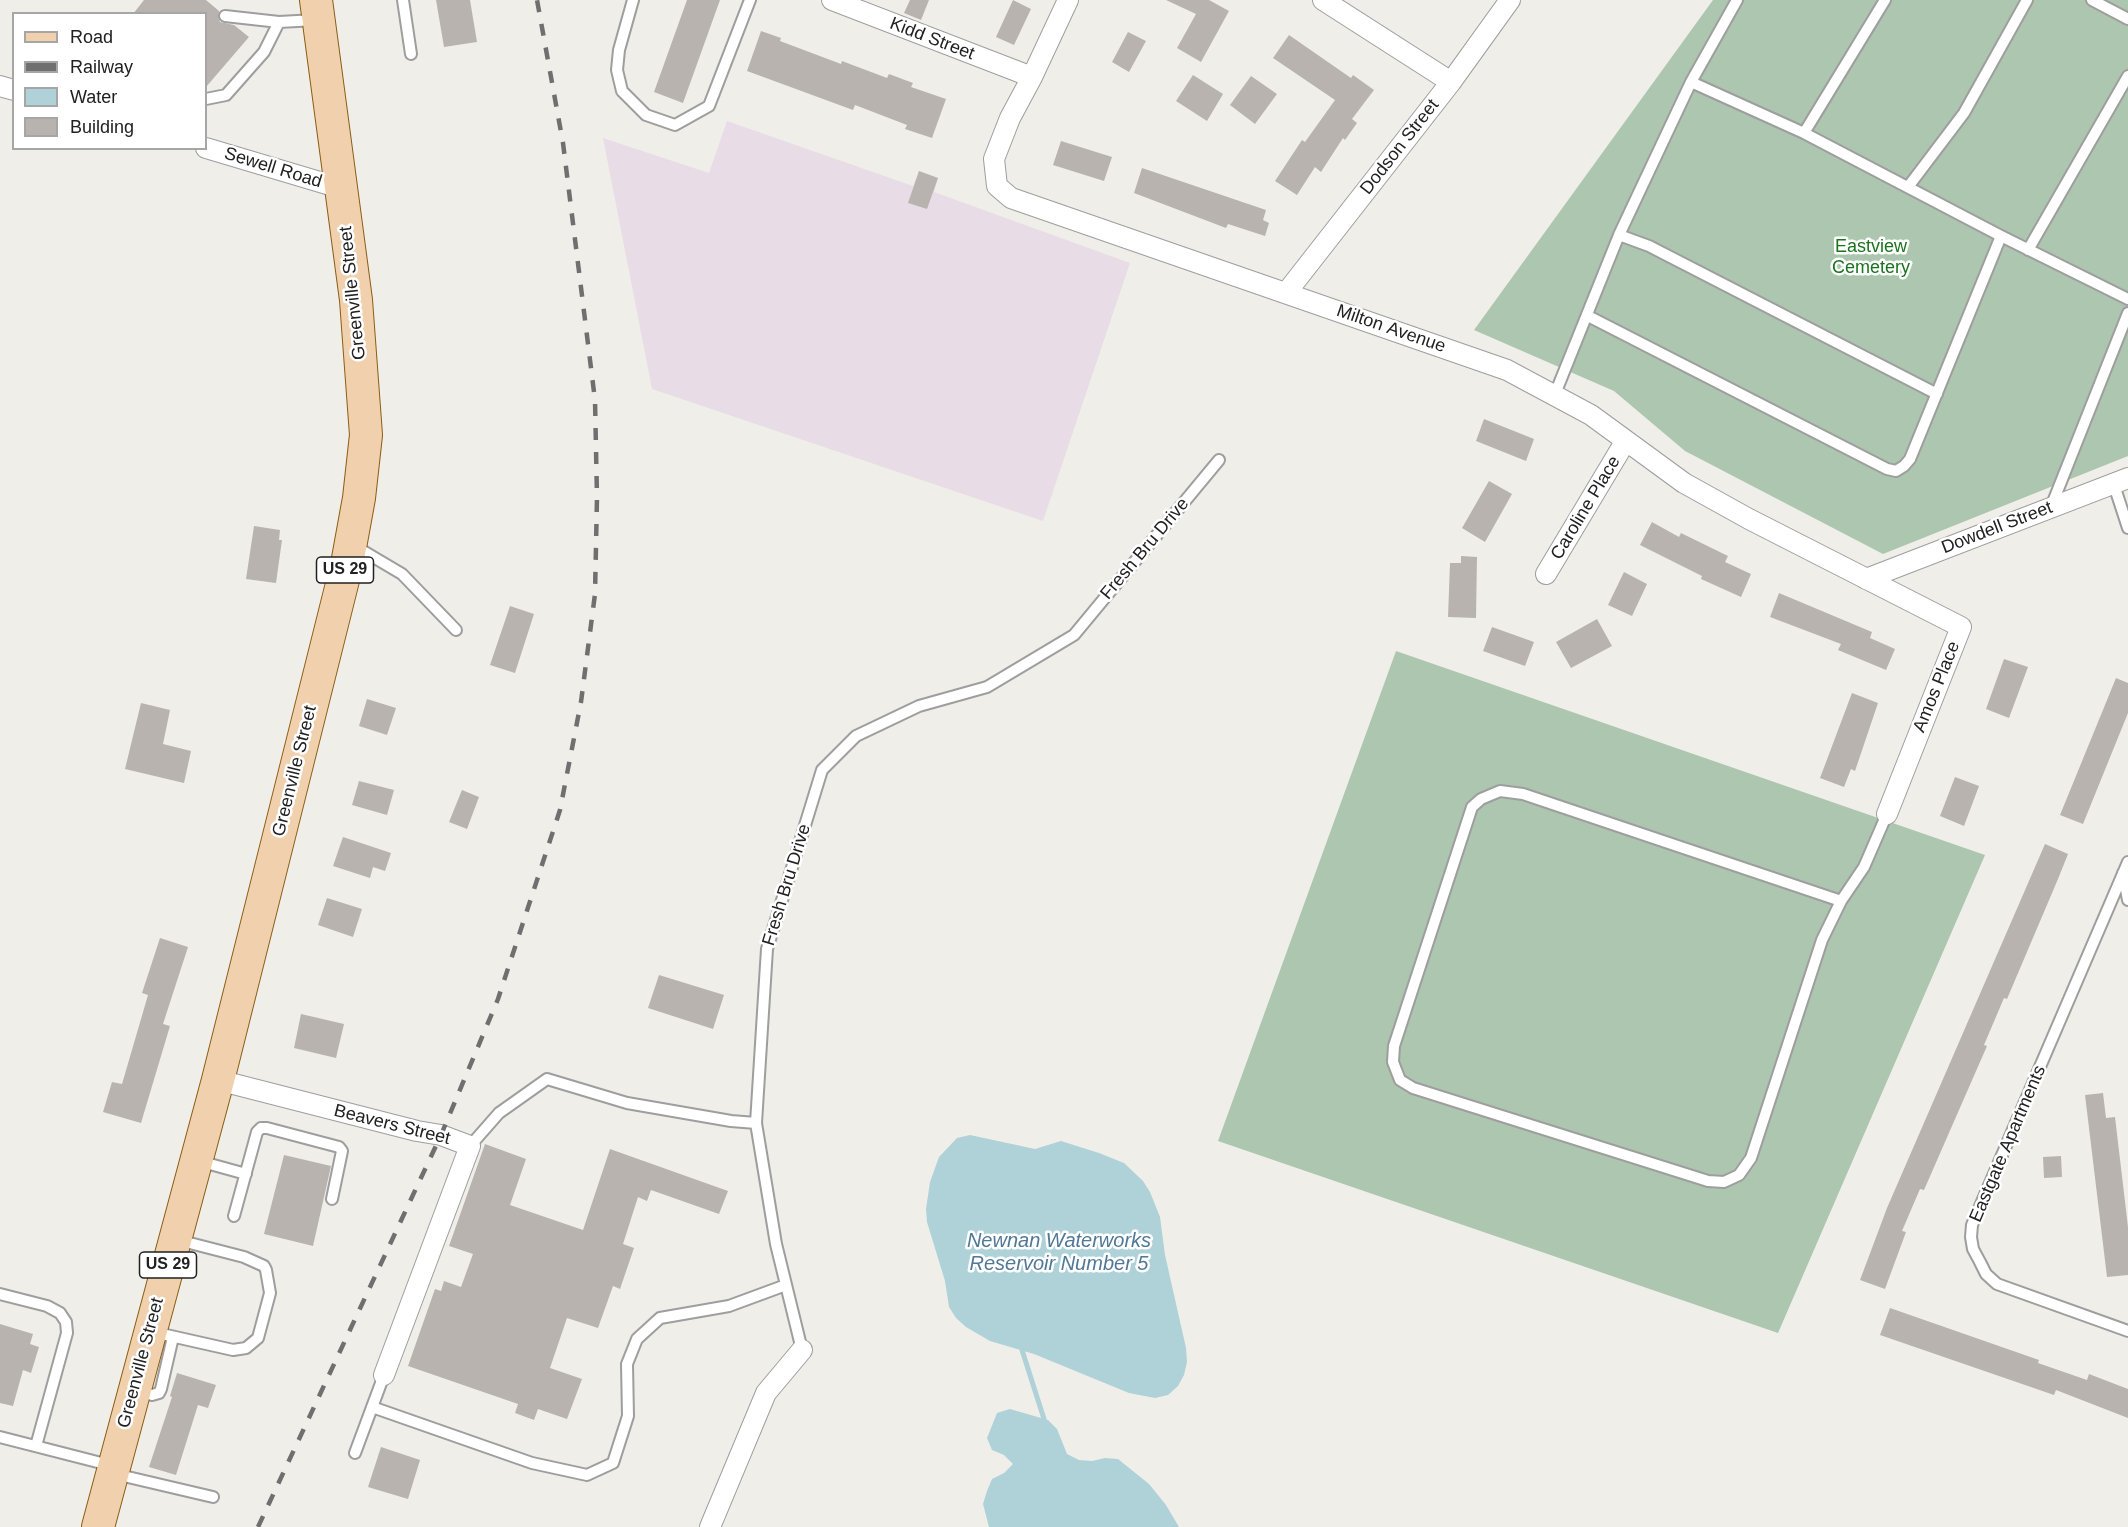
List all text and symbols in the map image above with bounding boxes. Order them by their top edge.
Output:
legend [12,12,207,150]
street label: Kidd Street [887,13,977,65]
text: Road [70,27,113,47]
text: Railway [70,57,133,77]
text: Water [70,87,117,107]
street label: Dodson Street [1356,95,1444,199]
text: Building [70,117,134,137]
street label: Sewell Road [222,143,324,193]
street label: Greenville Street [335,225,371,361]
park label: Eastview Cemetery [1832,236,1910,278]
street label: Milton Avenue [1334,300,1448,358]
street label: Caroline Place [1547,452,1625,564]
street label: Fresh Bru Drive [1096,494,1194,604]
street label: Dowdell Street [1938,497,2056,559]
road number: US 29 [316,557,374,583]
street label: Amos Place [1909,638,1965,736]
street label: Greenville Street [268,703,322,839]
street label: Fresh Bru Drive [758,822,816,948]
street label: Eastgate Apartments [1965,1062,2051,1226]
street label: Beavers Street [332,1100,452,1150]
water label: Newnan Waterworks Reservoir Number 5 [967,1229,1151,1276]
road number: US 29 [140,1252,196,1278]
street label: Greenville Street [113,1295,169,1431]

